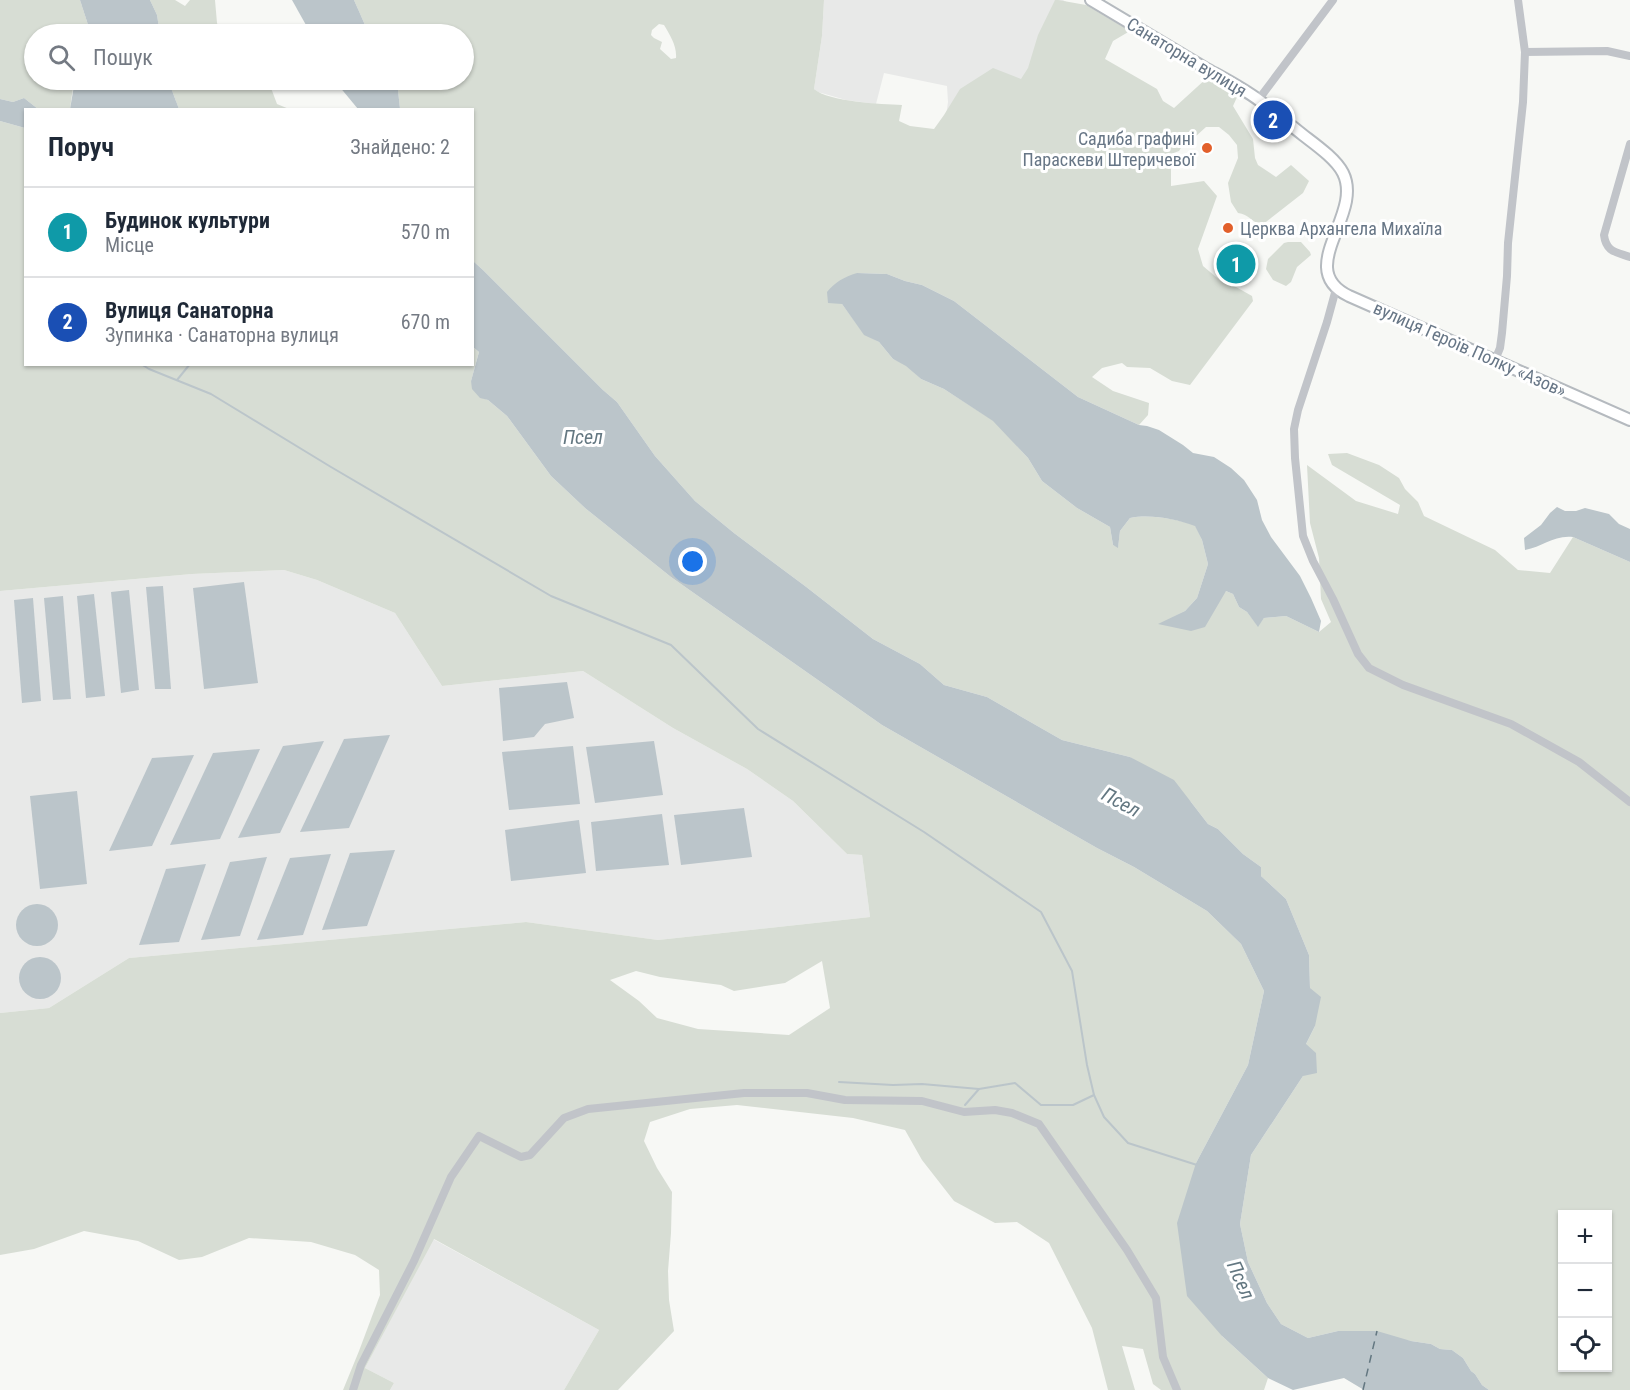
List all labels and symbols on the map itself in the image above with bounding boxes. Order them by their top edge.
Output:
street label: Санаторна вулиця [1123,13,1251,101]
pin: 2 [1254,98,1292,142]
place label: Садиба графині Параскеви Штеричевої [1023,128,1196,170]
marker: Садиба графині Параскеви Штеричевої [1200,141,1214,155]
place label: Церква Архангела Михаїла [1240,218,1442,239]
marker: Церква Архангела Михаїла [1221,221,1235,235]
pin: 1 [1216,242,1256,286]
street label: вулиця Героїв Полку «Азов» [1370,297,1570,401]
water label: Псел [563,425,603,449]
your location [678,547,707,576]
water label: Псел [1098,782,1144,822]
water label: Псел [1222,1257,1260,1303]

